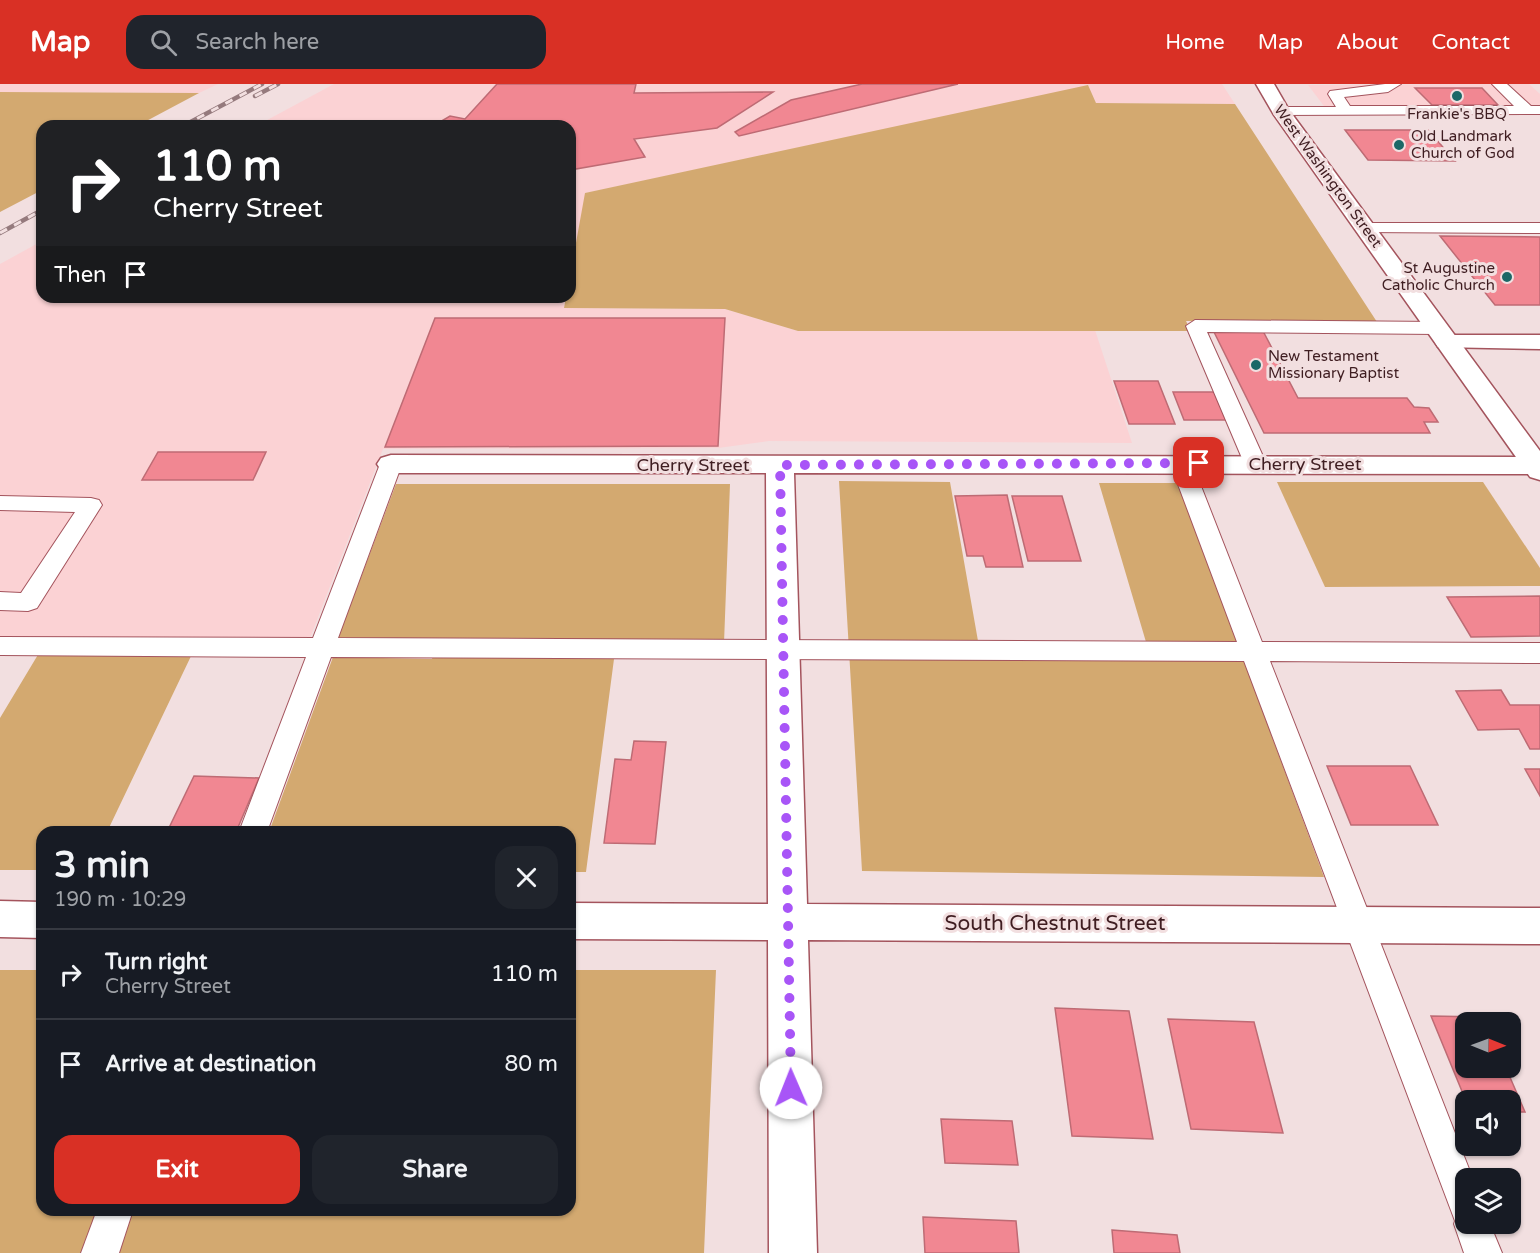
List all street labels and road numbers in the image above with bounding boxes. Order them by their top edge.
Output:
street label: West Washington Street [1270,101,1386,251]
street label: Cherry Street [1248,453,1362,475]
street label: Cherry Street [636,454,750,476]
street label: South Chestnut Street [944,911,1166,936]

